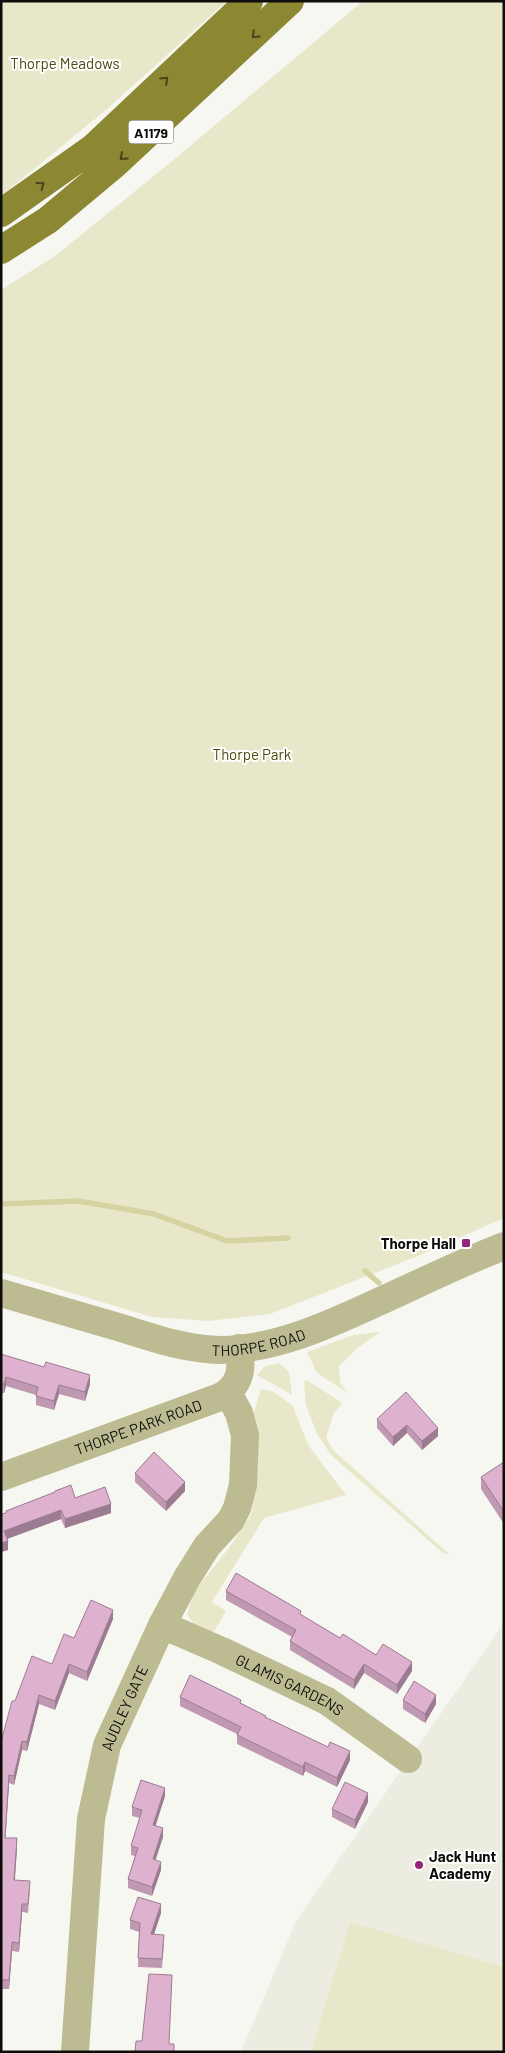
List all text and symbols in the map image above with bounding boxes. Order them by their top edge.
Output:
one-way arrow [252,29,261,38]
park label: Thorpe Meadows [10,54,120,72]
one-way arrow [159,77,168,86]
road number: A1179 [128,120,174,144]
one-way arrow [119,151,128,160]
one-way arrow [35,182,45,191]
park label: Thorpe Park [213,745,292,763]
place label: Thorpe Hall [381,1234,456,1252]
marker: Thorpe Hall [460,1237,472,1249]
street label: THORPE ROAD [212,1325,308,1359]
street label: THORPE PARK ROAD [72,1395,204,1458]
street label: GLAMIS GARDENS [233,1650,347,1719]
street label: AUDLEY GATE [97,1662,151,1752]
place label: Jack Hunt Academy [429,1847,497,1882]
marker: Jack Hunt Academy [413,1859,425,1871]

